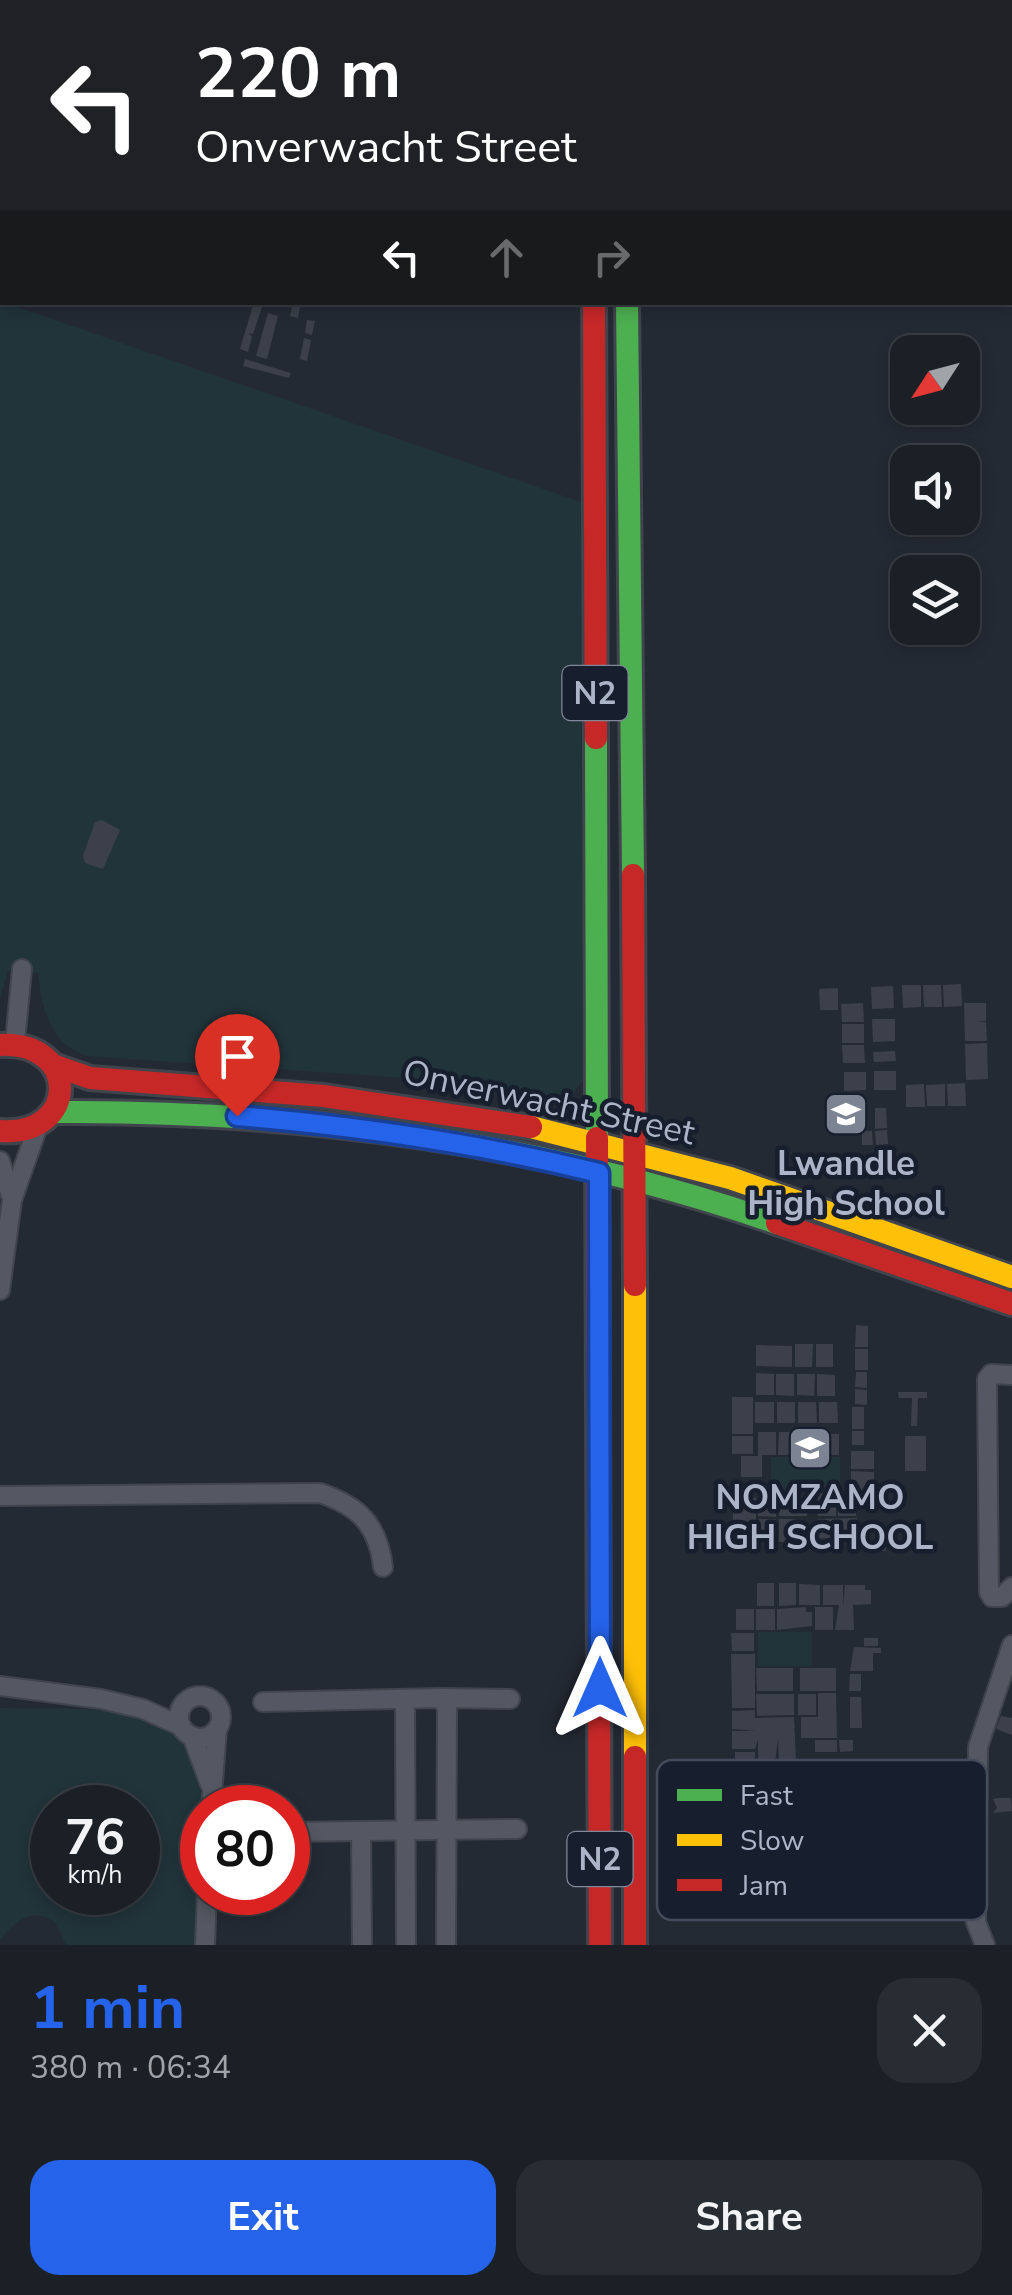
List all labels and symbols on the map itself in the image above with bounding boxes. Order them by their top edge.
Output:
north arrow [890,335,980,425]
road number: N2 [562,666,628,720]
pin [195,1014,280,1117]
street label: Onverwacht Street [399,1049,700,1157]
school or university icon: Lwandle High School [823,1091,869,1137]
place label: Lwandle High School [747,1140,945,1227]
school or university icon: NOMZAMO HIGH SCHOOL [787,1425,833,1471]
place label: NOMZAMO HIGH SCHOOL [687,1474,933,1561]
position arrow [548,1636,652,1740]
legend [657,1760,987,1920]
text: Fast [740,1777,793,1815]
speed limit sign: 80 [180,1785,310,1915]
text: Slow [740,1822,804,1860]
road number: N2 [568,1832,632,1886]
text: Jam [739,1867,788,1905]

